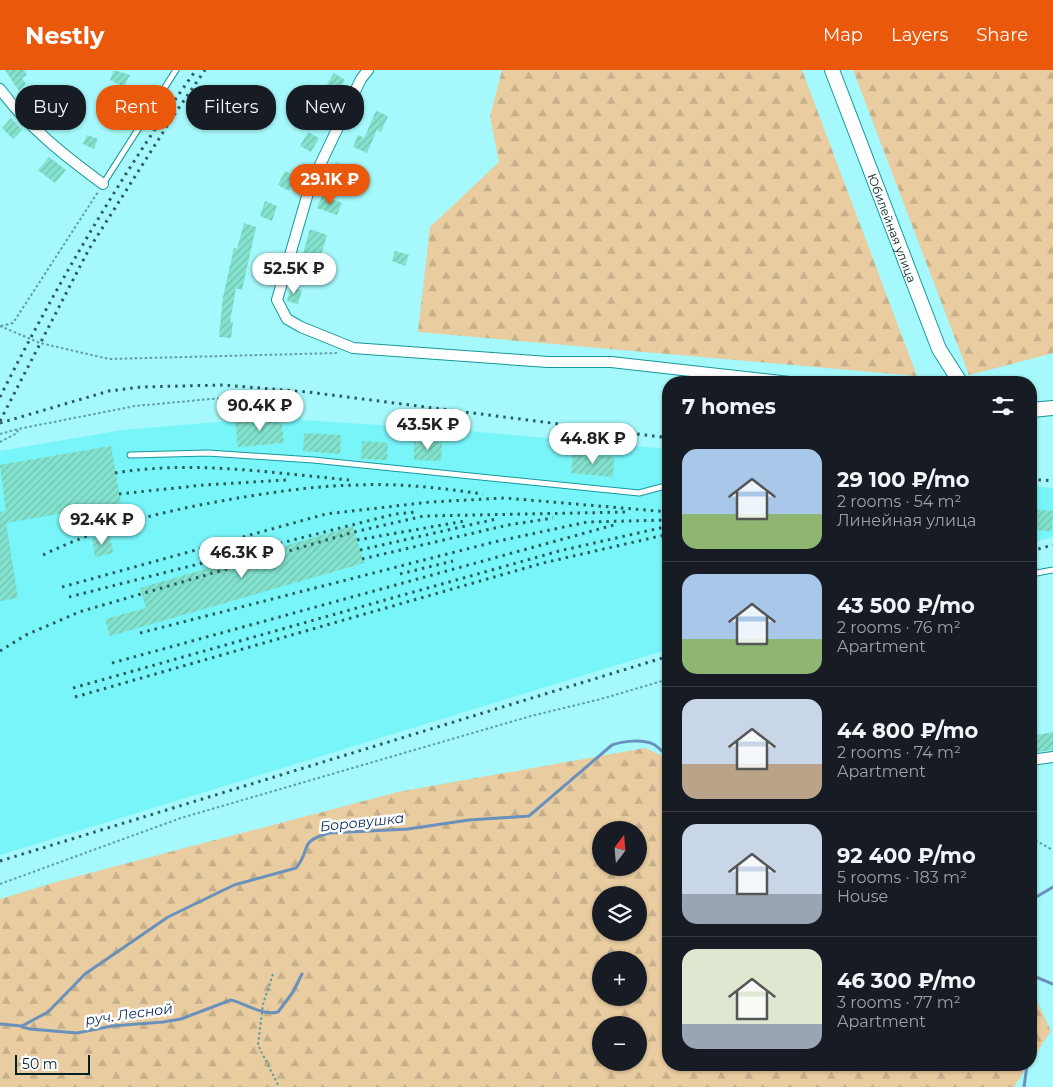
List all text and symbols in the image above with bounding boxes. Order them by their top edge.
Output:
text: Nestly [25,21,104,50]
text: Map [823,24,863,46]
text: Layers [891,24,948,46]
text: Share [976,24,1028,46]
chip: Buy [15,85,86,130]
chip: Rent [96,85,176,130]
chip: Filters [186,85,276,130]
chip: New [286,85,364,130]
pin: 29.1K ₽ [284,164,376,206]
text: 29.1K ₽ [301,170,359,189]
street label: Юбилейная улица [865,171,920,284]
pin: 52.5K ₽ [248,252,340,295]
text: 52.5K ₽ [263,259,325,278]
pin: 90.4K ₽ [214,390,306,432]
icon: filters [989,392,1017,420]
text: 7 homes [682,394,776,419]
text: 90.4K ₽ [228,396,292,415]
pin: 43.5K ₽ [382,408,474,451]
text: 43.5K ₽ [397,415,459,434]
pin: 44.8K ₽ [547,422,639,465]
text: 44.8K ₽ [560,429,626,448]
text: 29 100 ₽/mo [837,467,970,492]
icon: home [722,469,782,529]
text: 2 rooms · 54 m² [837,492,961,511]
pin: 92.4K ₽ [56,504,148,546]
text: 92.4K ₽ [70,510,134,529]
text: Линейная улица [837,511,976,530]
pin: 46.3K ₽ [196,536,288,579]
text: 46.3K ₽ [210,543,274,562]
text: 43 500 ₽/mo [837,593,975,618]
icon: home [722,594,782,654]
text: 2 rooms · 76 m² [837,618,961,637]
text: Apartment [837,637,926,656]
text: 44 800 ₽/mo [837,718,978,743]
icon: home [722,719,782,779]
text: 2 rooms · 74 m² [837,743,961,762]
text: Apartment [837,762,926,781]
water label: Боровушка [319,809,405,835]
north arrow [592,821,648,876]
map controls [592,821,647,1071]
text: 92 400 ₽/mo [837,843,976,868]
icon: home [722,844,782,904]
text: 5 rooms · 183 m² [837,868,967,887]
button: layers [592,886,647,941]
text: House [837,887,888,906]
button: + [592,951,647,1006]
text: 46 300 ₽/mo [837,968,976,993]
icon: home [722,969,782,1029]
text: 3 rooms · 77 m² [837,993,961,1012]
water label: руч. Лесной [84,999,174,1029]
text: Apartment [837,1012,926,1031]
button: − [592,1016,647,1071]
scale bar [15,1052,90,1075]
text: 50 m [22,1055,58,1073]

